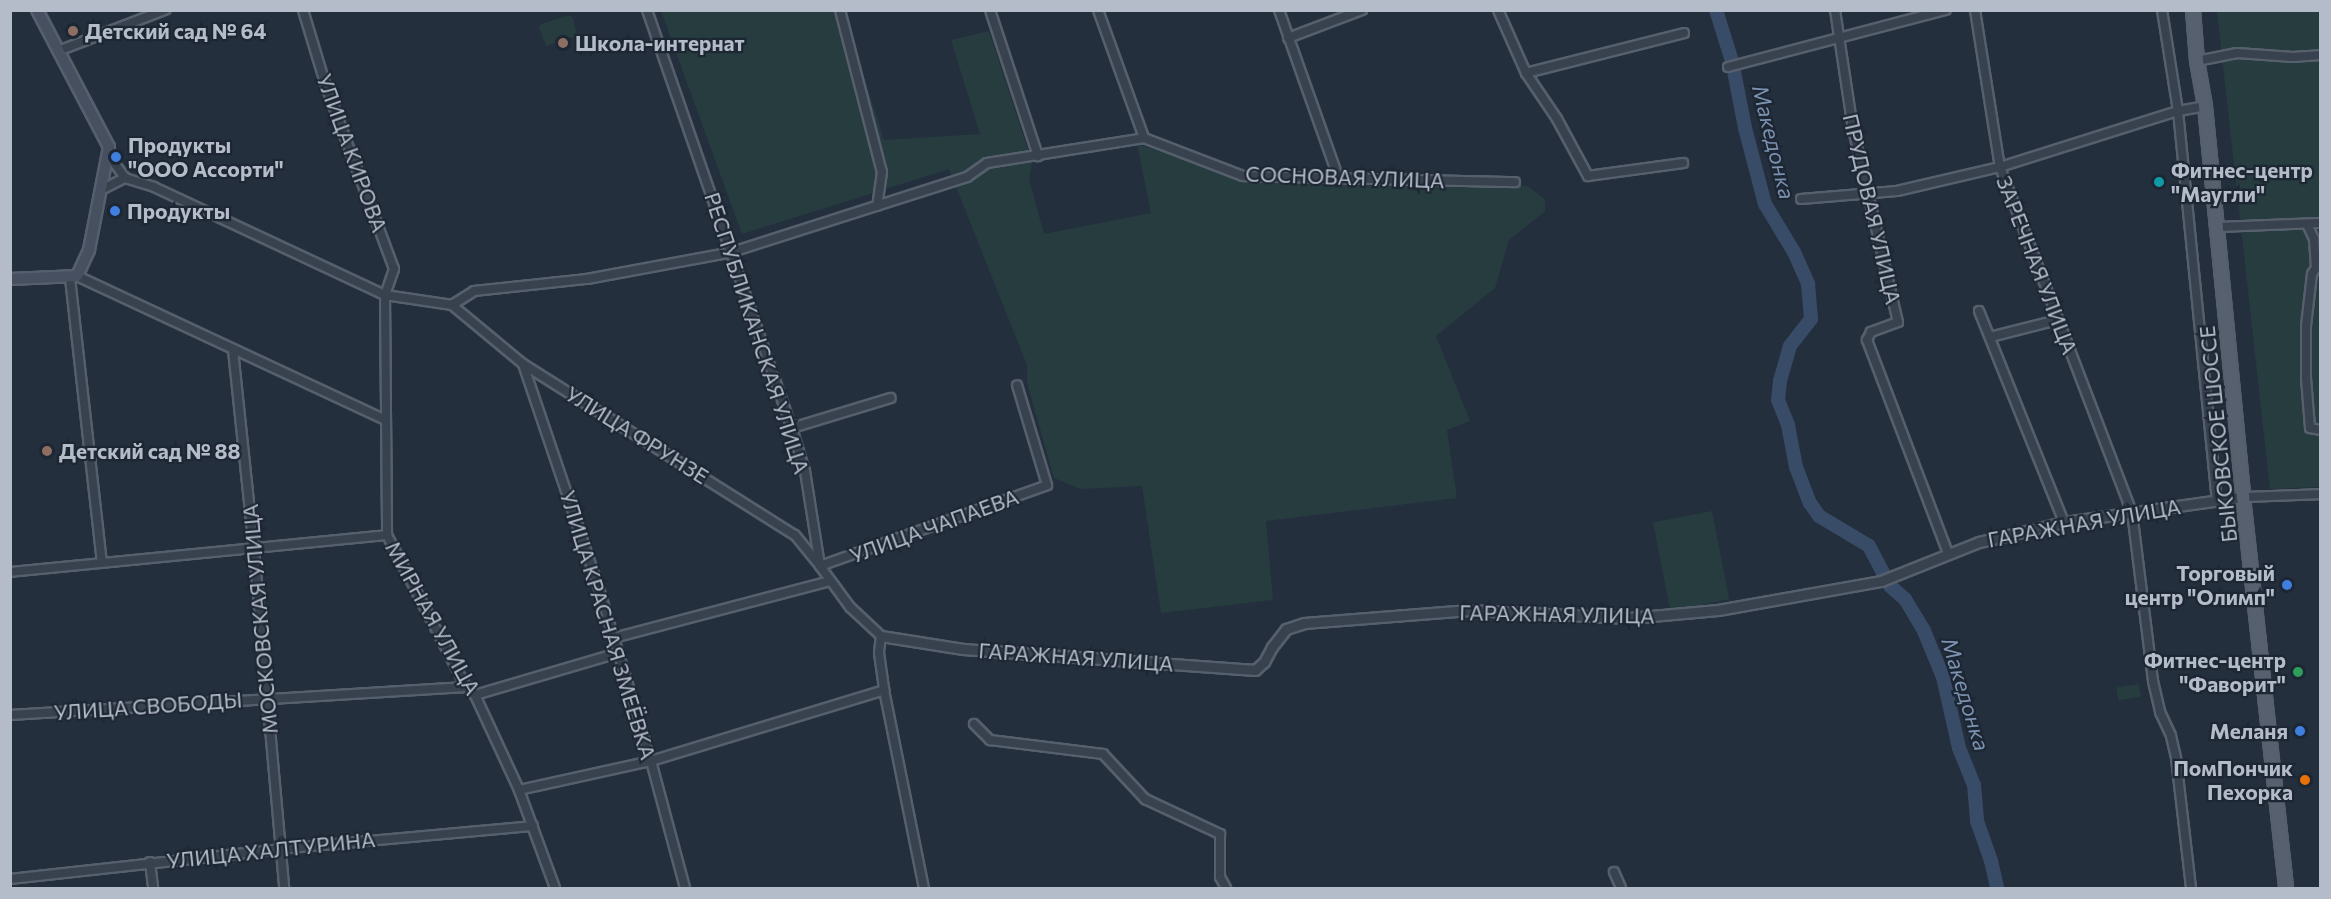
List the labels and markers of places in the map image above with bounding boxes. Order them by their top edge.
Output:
place label: Детский сад № 64 [85,18,266,44]
marker: Детский сад № 64 [66,24,80,38]
place label: Школа-интернат [575,30,745,56]
marker: Школа-интернат [556,36,570,50]
place label: Продукты "ООО Ассорти" [128,132,284,182]
marker: Продукты "ООО Ассорти" [109,150,123,164]
place label: Фитнес-центр "Маугли" [2171,157,2313,207]
marker: Фитнес-центр "Маугли" [2152,175,2166,189]
place label: Продукты [127,198,230,224]
marker: Продукты [108,204,122,218]
place label: Детский сад № 88 [59,438,241,464]
marker: Детский сад № 88 [40,444,54,458]
place label: Торговый центр "Олимп" [2125,560,2275,610]
marker: Торговый центр "Олимп" [2280,578,2294,592]
place label: Фитнес-центр "Фаворит" [2144,647,2286,697]
marker: Фитнес-центр "Фаворит" [2291,665,2305,679]
place label: Меланя [2210,718,2288,744]
marker: Меланя [2293,724,2307,738]
place label: ПомПончик Пехорка [2173,755,2293,805]
marker: ПомПончик Пехорка [2298,773,2312,787]

